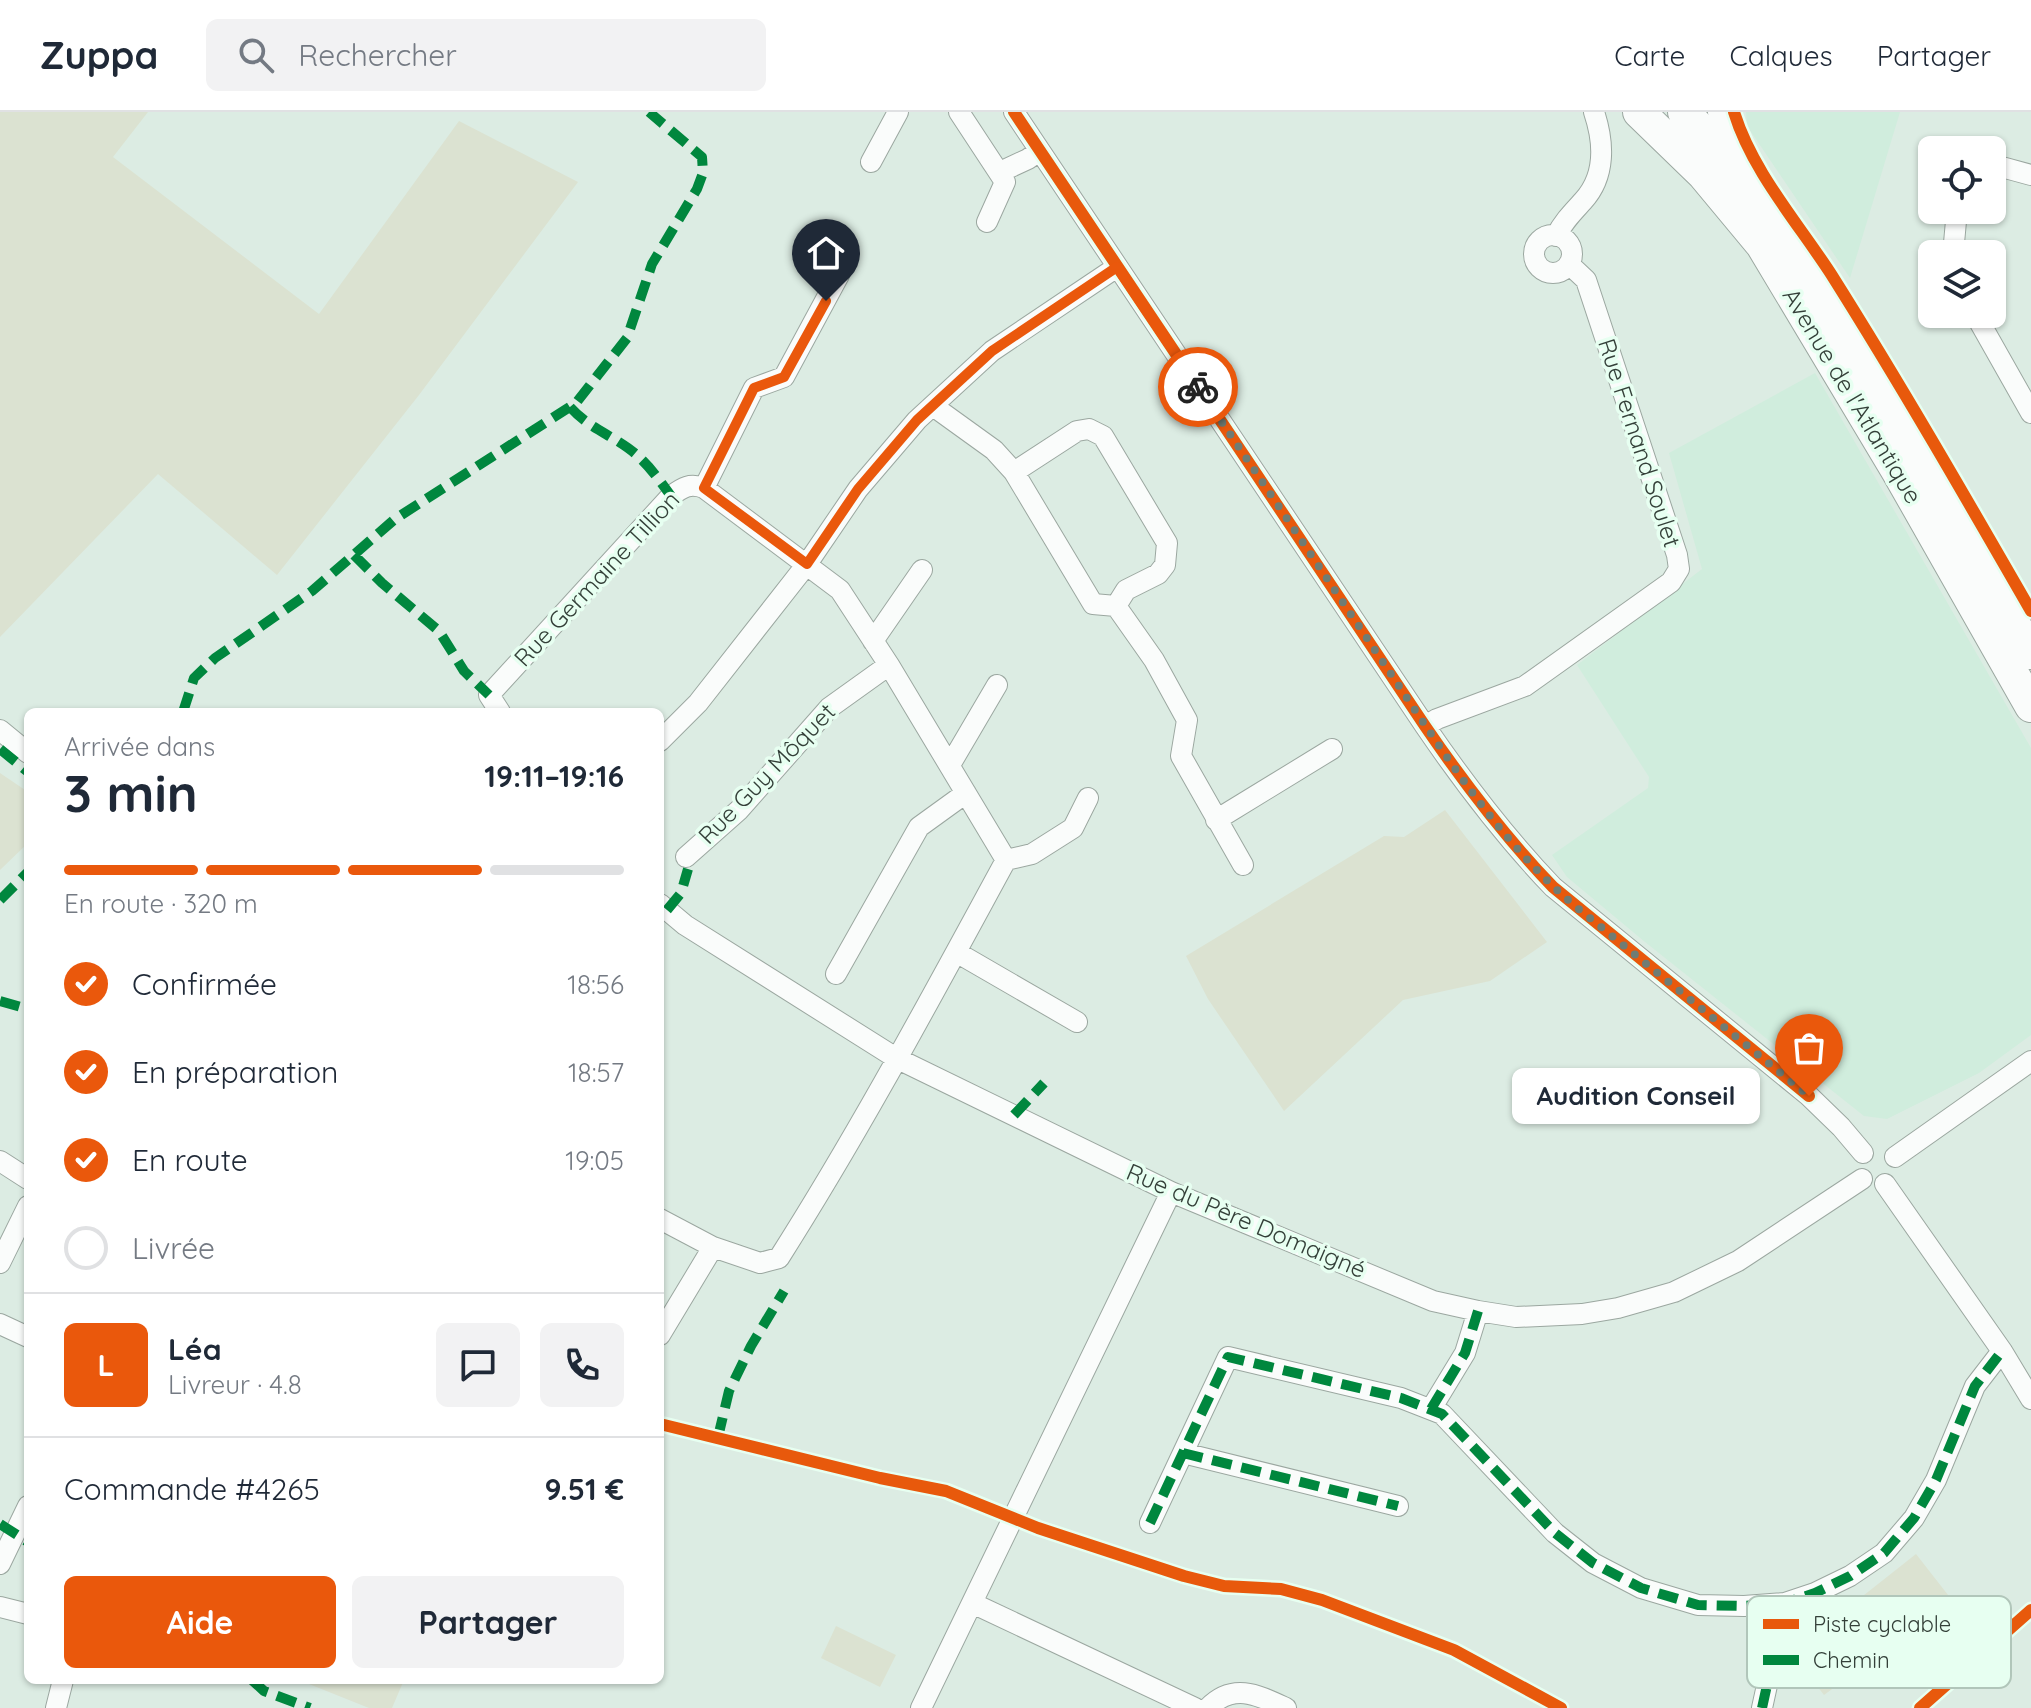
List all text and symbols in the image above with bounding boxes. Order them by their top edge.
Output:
search box [206,19,766,91]
text: Zuppa [40,31,158,79]
icon: search [234,33,278,77]
text: Rechercher [298,36,457,74]
text: Carte [1614,38,1685,73]
text: Calques [1729,38,1833,73]
text: Partager [1877,38,1991,73]
map controls [1918,136,2006,328]
button: locate [1918,136,2006,224]
pin [792,219,860,301]
icon: home [804,231,848,275]
button: layers [1918,240,2006,328]
street label: Avenue de l'Atlantique [1777,282,1929,509]
street label: Rue Fernand Soulet [1592,335,1688,551]
courier [1158,347,1238,427]
icon: bike [1176,365,1220,409]
street label: Rue Germaine Tillion [507,484,685,672]
street label: Rue Guy Môquet [691,697,841,850]
text: Arrivée dans [64,730,215,763]
text: 19:11–19:16 [484,757,624,795]
text: 3 min [64,760,198,825]
text: En route · 320 m [64,887,258,920]
icon: check [64,962,108,1006]
text: Confirmée [132,965,277,1003]
text: 18:56 [567,968,624,1001]
pin [1775,1014,1843,1096]
icon: bag [1787,1026,1831,1070]
icon: check [64,1050,108,1094]
text: En préparation [132,1053,338,1091]
text: 18:57 [568,1056,624,1089]
callout: Audition Conseil [1513,1068,1761,1124]
text: Audition Conseil [1537,1079,1735,1112]
icon: check [64,1138,108,1182]
text: En route [132,1141,248,1179]
text: 19:05 [565,1144,624,1177]
street label: Rue du Père Domaigné [1122,1156,1371,1284]
text: Livrée [132,1229,215,1267]
button: chat [436,1323,520,1407]
button: phone [540,1323,624,1407]
text: Léa [168,1330,222,1368]
text: L [98,1346,114,1384]
text: Livreur · 4.8 [168,1368,302,1401]
text: Commande #4265 [64,1470,320,1508]
text: 9.51 € [545,1470,624,1508]
button: Aide [64,1576,336,1668]
button: Partager [352,1576,624,1668]
legend [1747,1596,2011,1688]
text: Piste cyclable [1813,1610,1951,1638]
text: Chemin [1813,1646,1890,1674]

